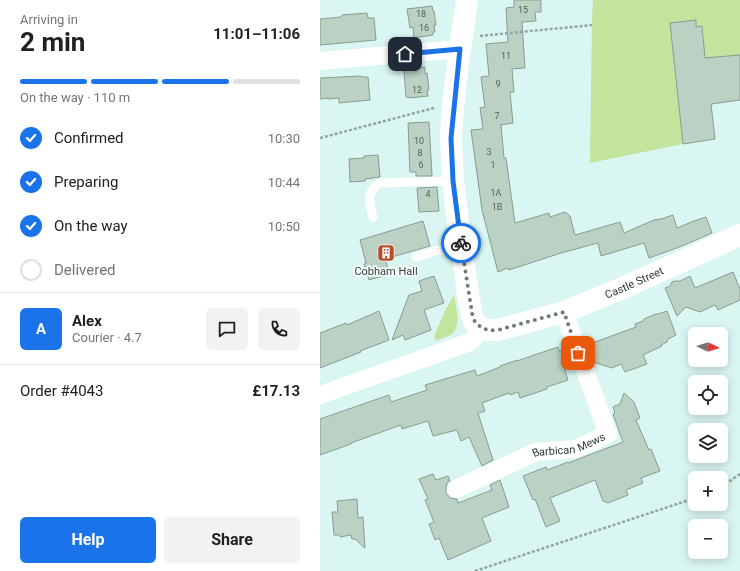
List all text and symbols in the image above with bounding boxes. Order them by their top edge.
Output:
house number: 15 [518,5,528,15]
house number: 18 [416,9,426,19]
text: Arriving in [20,12,78,27]
house number: 16 [419,23,429,33]
text: 11:01–11:06 [213,25,300,43]
text: 2 min [20,27,85,57]
pin [388,37,422,71]
icon: home [394,43,416,65]
house number: 11 [501,51,511,61]
house number: 9 [495,79,501,89]
house number: 12 [412,85,422,95]
text: On the way · 110 m [20,90,130,105]
house number: 7 [494,111,500,121]
icon: check [20,127,42,149]
text: Confirmed [54,129,124,147]
text: 10:30 [268,131,300,146]
house number: 10 [414,136,424,146]
house number: 3 [486,147,492,157]
house number: 8 [417,148,423,158]
house number: 6 [418,160,424,170]
house number: 1 [490,160,496,170]
icon: check [20,171,42,193]
text: Preparing [54,173,118,191]
text: 10:44 [268,175,300,190]
house number: 1A [491,188,502,198]
house number: 4 [425,189,431,199]
house number: 1B [492,202,503,212]
icon: check [20,215,42,237]
text: On the way [54,217,128,235]
text: 10:50 [268,219,300,234]
courier [441,223,481,263]
icon: bike [450,232,472,254]
building icon: Cobham Hall [376,243,396,263]
text: Delivered [54,261,116,279]
street label: Castle Street [603,264,666,301]
place label: Cobham Hall [354,265,418,278]
button: chat [206,308,248,350]
button: phone [258,308,300,350]
text: Alex [72,312,102,330]
text: A [36,320,46,338]
north arrow [688,327,728,367]
map controls [688,327,728,559]
text: Courier · 4.7 [72,330,142,345]
pin [561,336,595,370]
icon: bag [567,342,589,364]
button: locate [688,375,728,415]
text: Order #4043 [20,382,103,400]
text: £17.13 [252,382,300,400]
button: layers [688,423,728,463]
street label: Barbican Mews [530,430,608,460]
button: + [688,471,728,511]
button: Help [20,517,156,563]
button: Share [164,517,300,563]
button: − [688,519,728,559]

